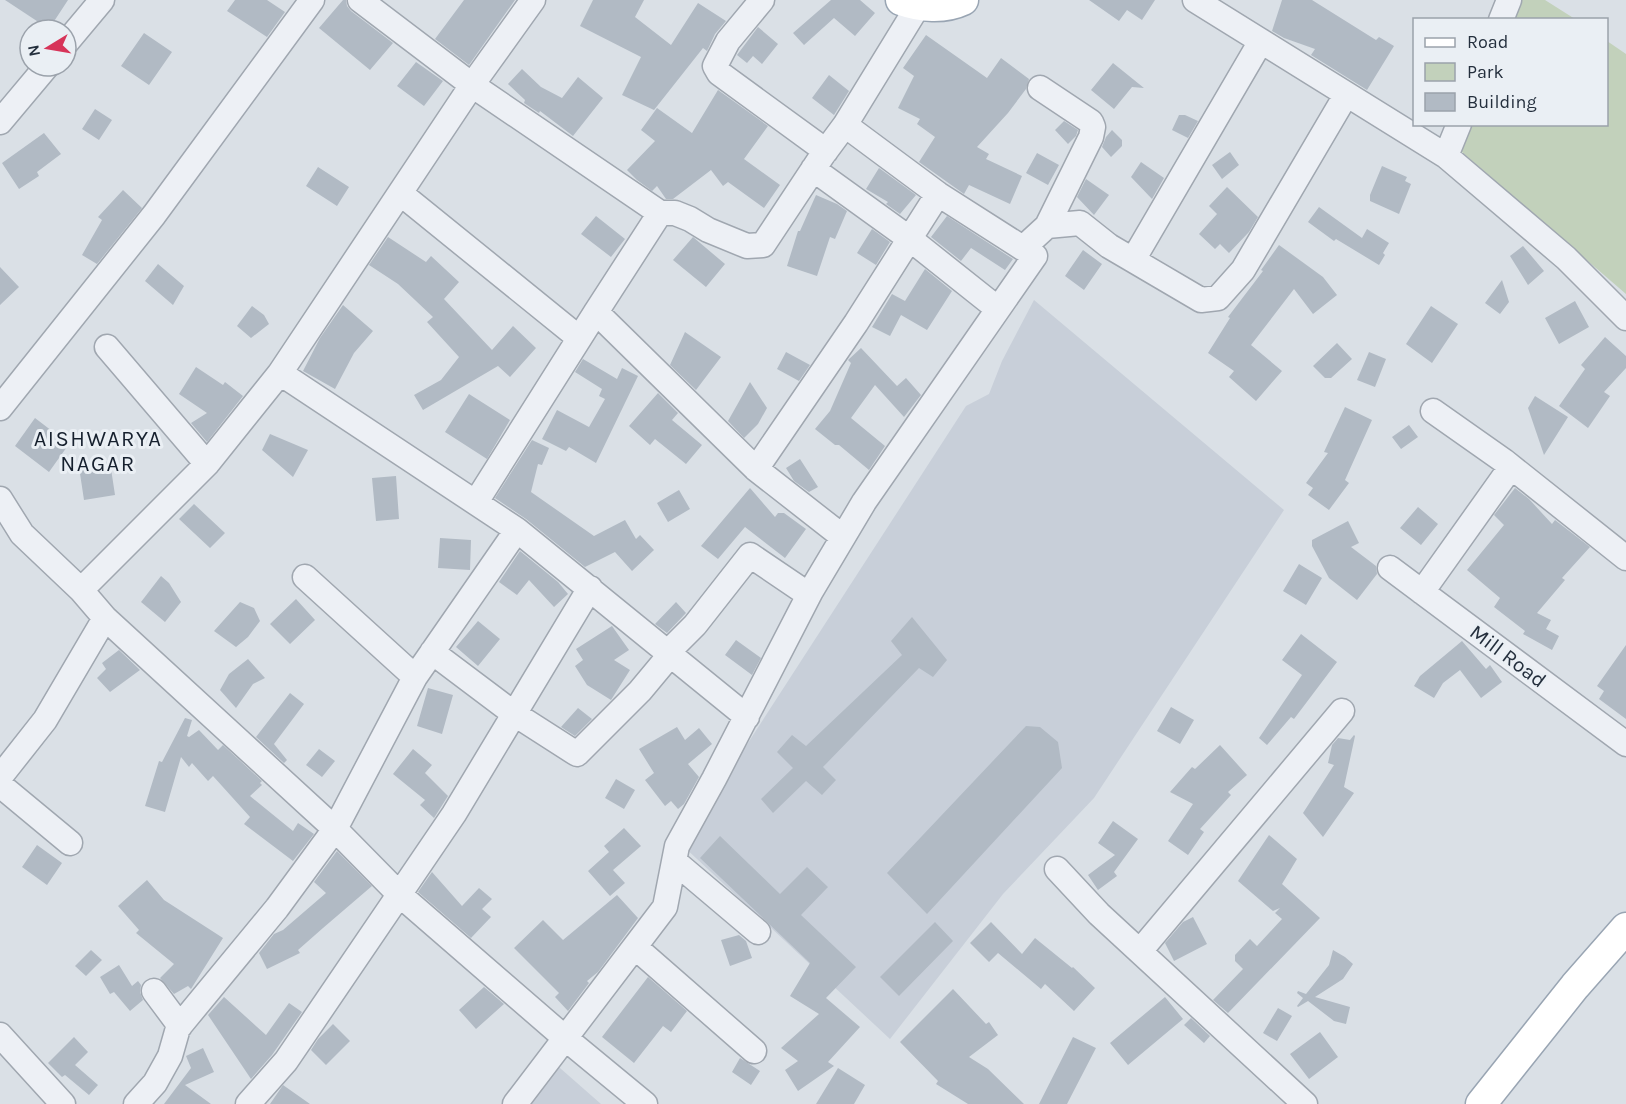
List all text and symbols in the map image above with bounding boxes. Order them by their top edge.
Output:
north arrow [18,18,78,78]
legend [1413,18,1608,126]
text: Road [1467,31,1508,53]
text: N [23,43,44,58]
text: Park [1467,61,1504,83]
text: Building [1467,91,1537,113]
district label: AISHWARYA NAGAR [34,426,162,477]
street label: Mill Road [1465,620,1551,692]

